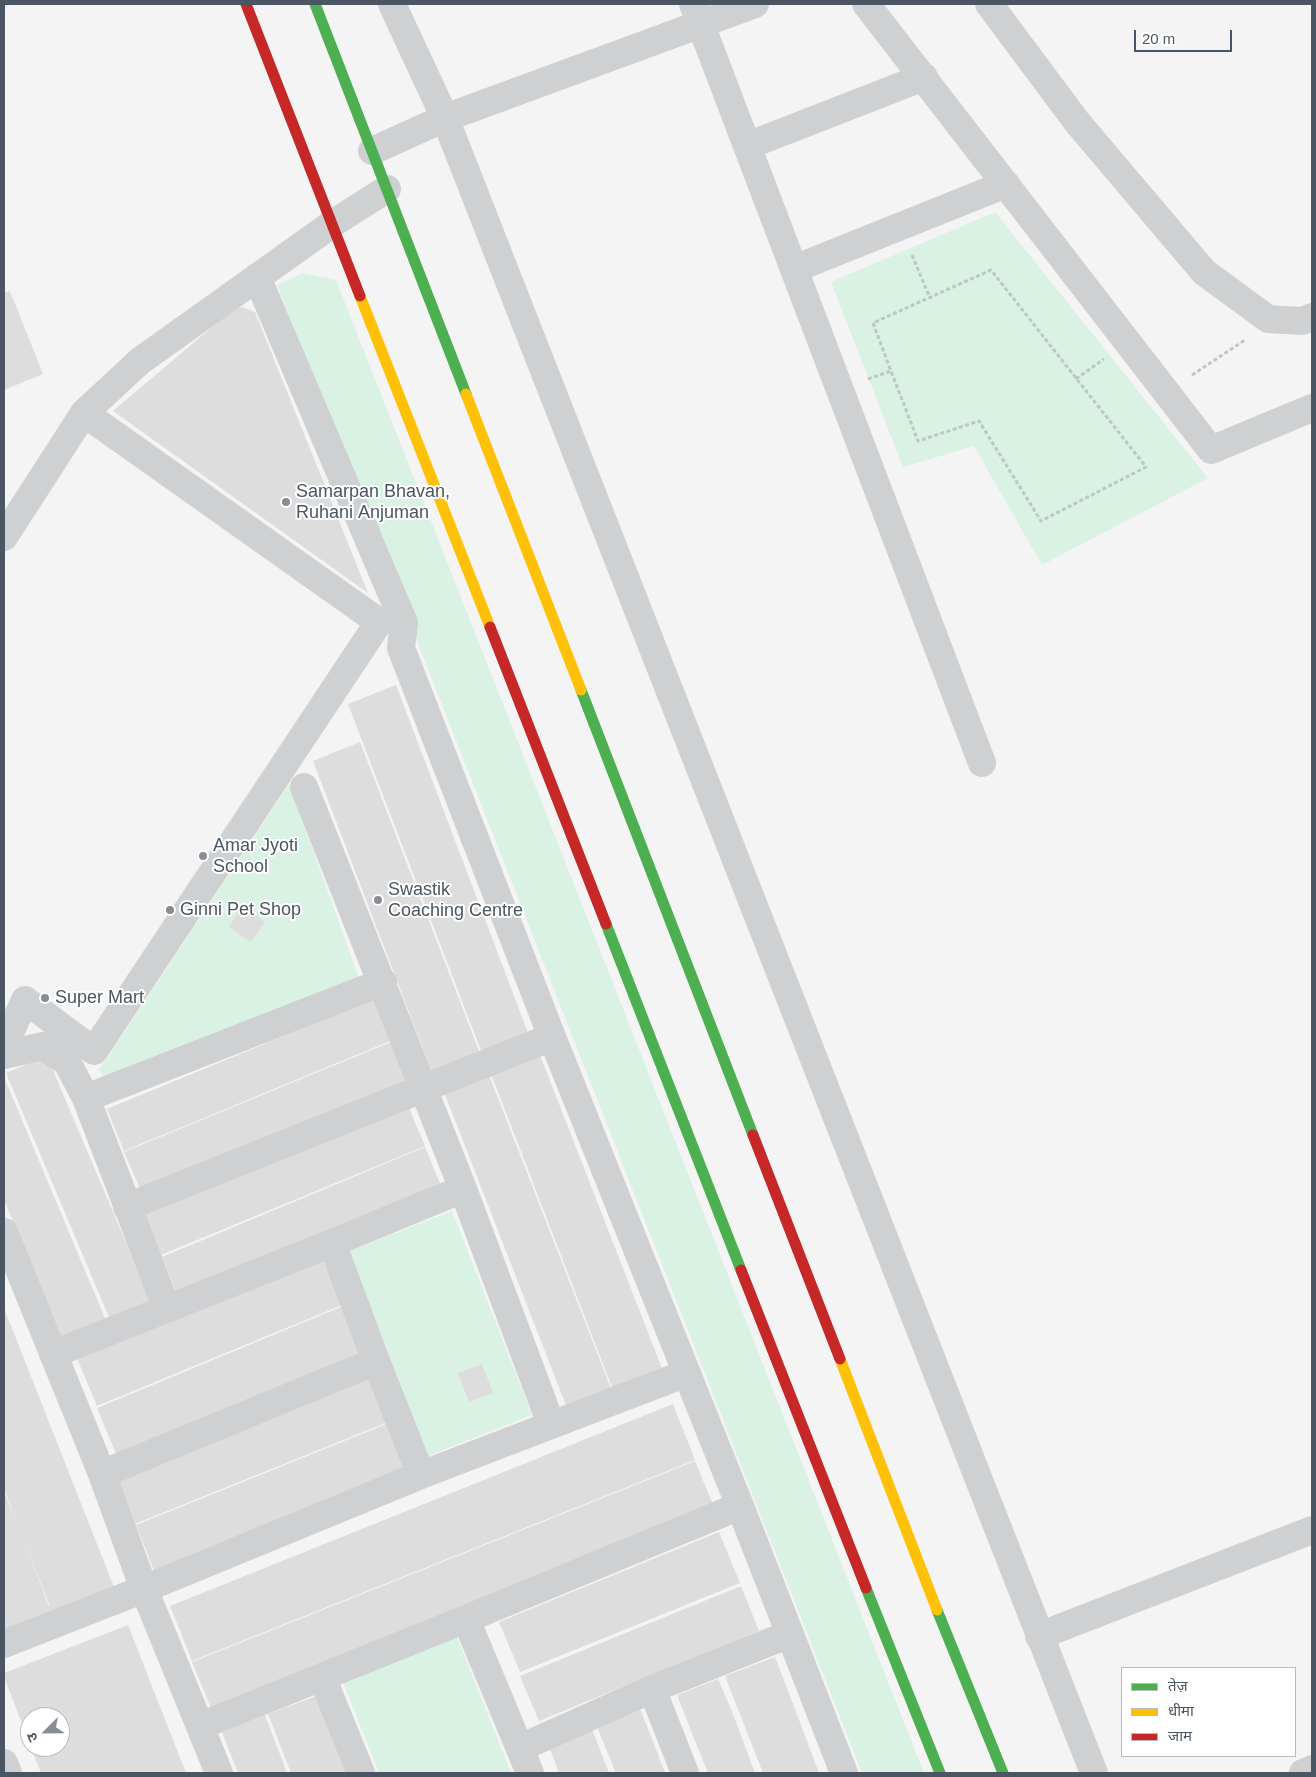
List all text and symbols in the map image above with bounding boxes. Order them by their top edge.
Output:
scale bar [1136,20,1234,52]
text: 20 m [1142,30,1175,47]
place label: Samarpan Bhavan, Ruhani Anjuman [296,481,450,524]
marker: Samarpan Bhavan, Ruhani Anjuman [280,496,292,508]
place label: Amar Jyoti School [213,835,298,878]
marker: Amar Jyoti School [197,850,209,862]
place label: Swastik Coaching Centre [388,879,523,922]
marker: Swastik Coaching Centre [372,894,384,906]
place label: Ginni Pet Shop [180,899,301,921]
marker: Ginni Pet Shop [164,904,176,916]
place label: Super Mart [55,987,144,1009]
marker: Super Mart [39,992,51,1004]
legend [1121,1667,1296,1757]
text: तेज़ [1168,1677,1188,1694]
text: धीमा [1168,1702,1194,1719]
north arrow [20,1707,70,1757]
text: जाम [1168,1727,1192,1744]
text: उ [23,1731,41,1744]

